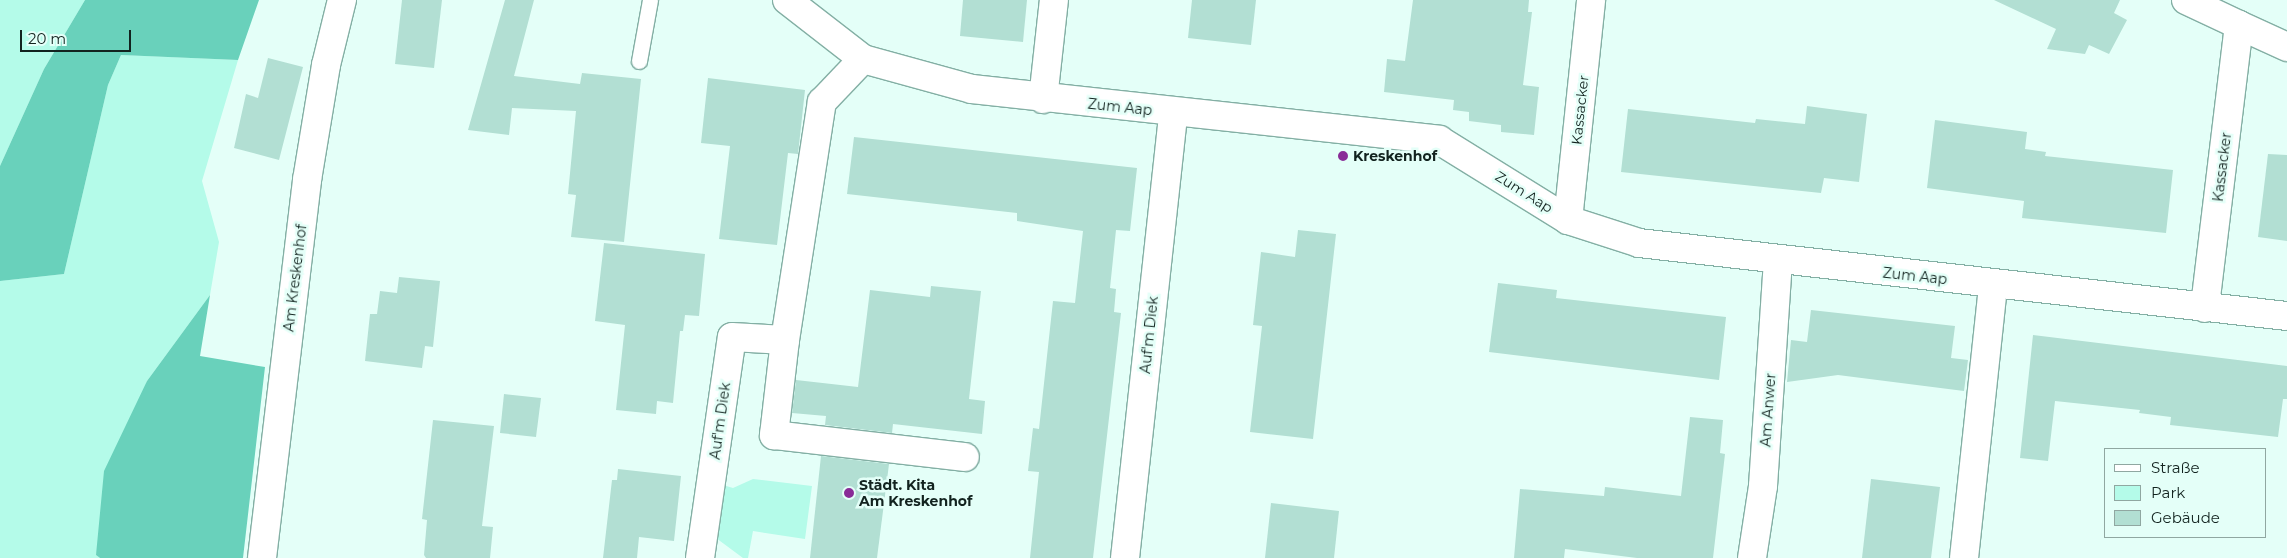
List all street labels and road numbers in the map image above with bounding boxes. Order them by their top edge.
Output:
street label: Kassacker [1568,74,1592,146]
street label: Zum Aap [1087,95,1153,119]
street label: Kassacker [2209,131,2235,203]
street label: Zum Aap [1492,168,1556,216]
street label: Am Kreskenhof [280,223,310,333]
street label: Zum Aap [1882,264,1948,288]
street label: Auf'm Diek [1137,296,1161,374]
street label: Am Anwer [1757,372,1779,448]
street label: Auf'm Diek [706,381,734,461]

